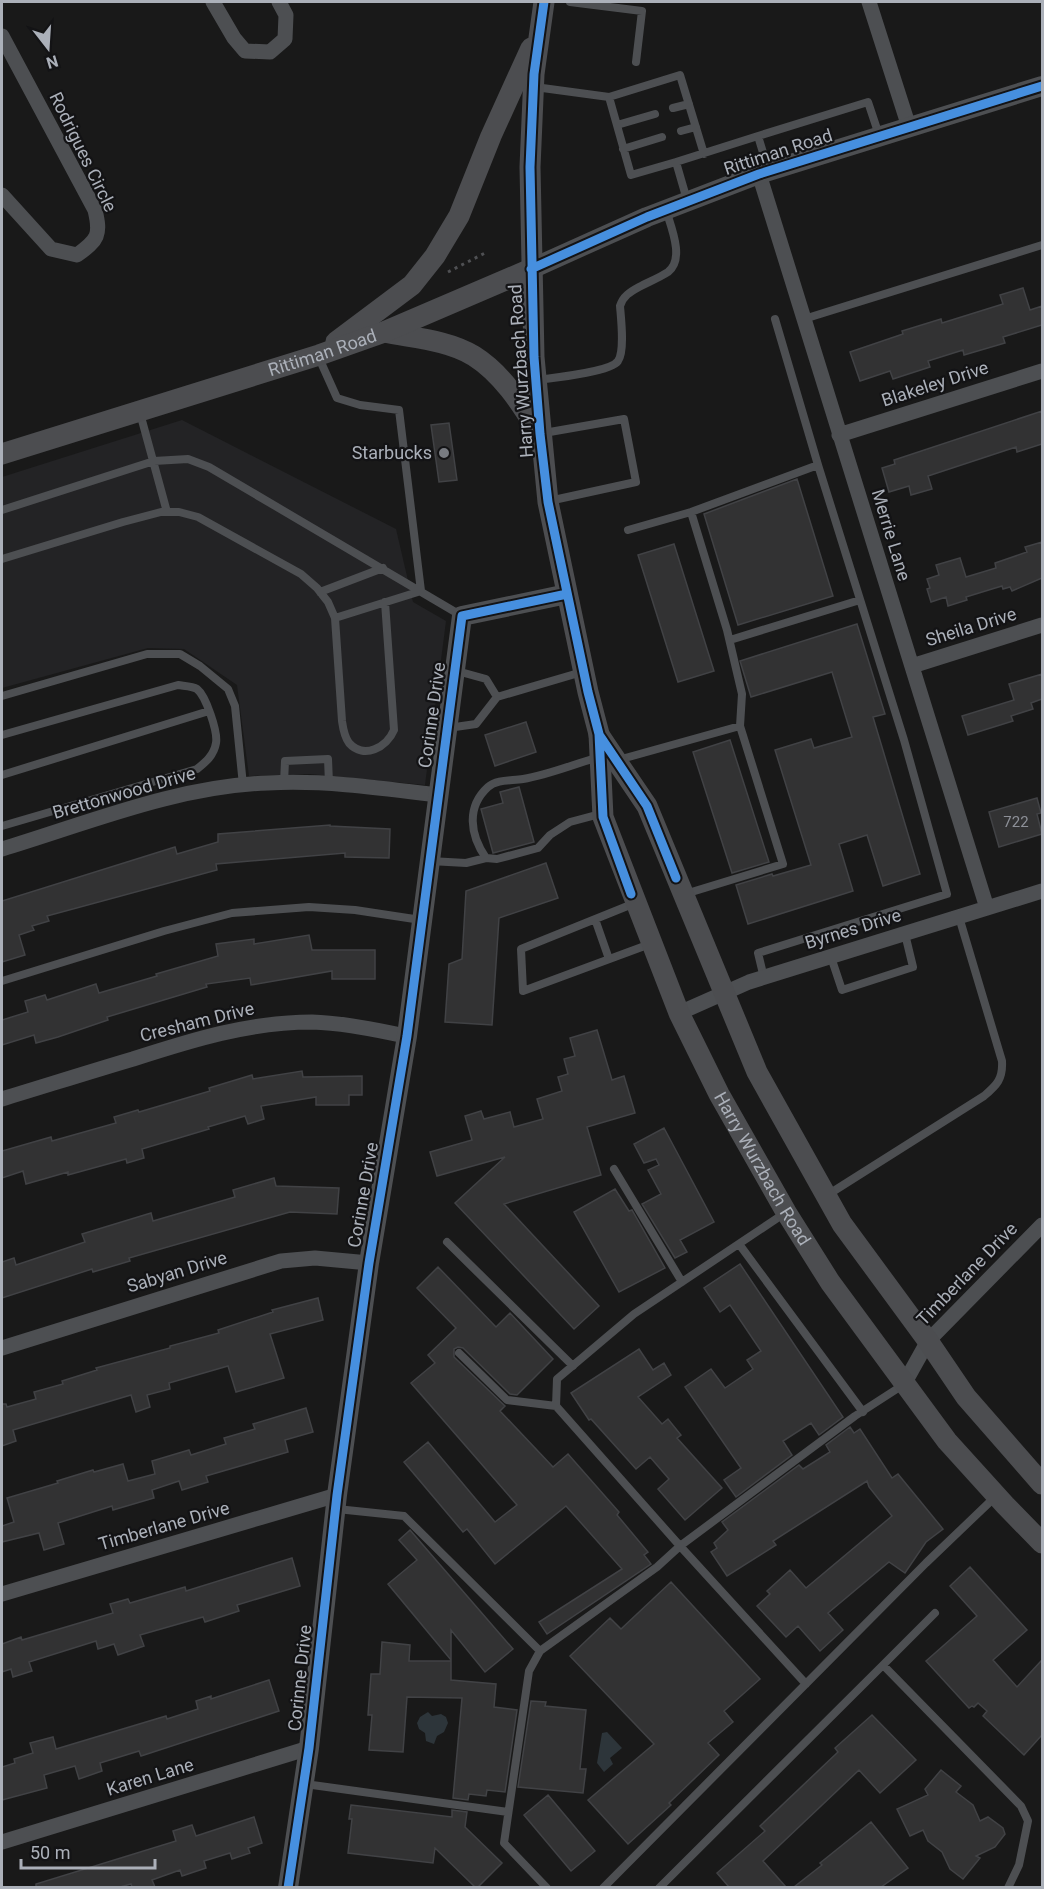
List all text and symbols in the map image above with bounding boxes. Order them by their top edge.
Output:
north arrow [18,18,78,78]
text: N [44,51,60,73]
street label: Rodrigues Circle [45,88,122,215]
street label: Rittiman Road [721,124,835,179]
street label: Harry Wurzbach Road [504,284,537,458]
street label: Rittiman Road [266,324,379,380]
street label: Blakeley Drive [879,356,991,411]
place label: Starbucks [352,442,432,463]
marker: Starbucks [437,446,451,460]
street label: Merrie Lane [868,486,915,583]
street label: Sheila Drive [923,603,1019,650]
street label: Corinne Drive [414,661,449,769]
street label: Brettonwood Drive [50,762,198,823]
house number: 722 [1003,813,1029,831]
street label: Byrnes Drive [802,904,904,953]
street label: Cresham Drive [138,997,256,1046]
street label: Harry Wurzbach Road [710,1088,815,1249]
street label: Corinne Drive [343,1141,382,1249]
street label: Timberlane Drive [912,1218,1021,1330]
street label: Sabyan Drive [124,1246,229,1297]
street label: Timberlane Drive [96,1497,232,1554]
street label: Corinne Drive [283,1624,316,1732]
street label: Karen Lane [104,1753,196,1800]
scale bar [21,1832,154,1870]
text: 50 m [30,1842,70,1863]

